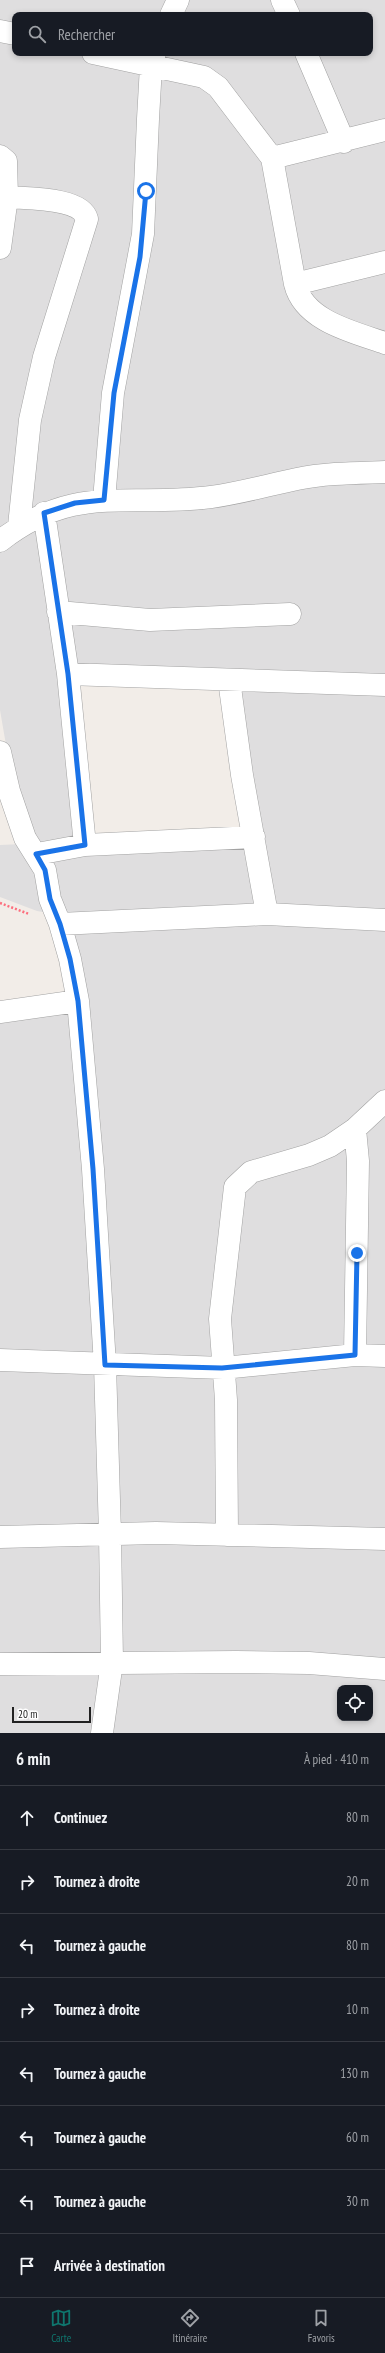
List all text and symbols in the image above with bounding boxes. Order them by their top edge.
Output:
search box [12,12,373,56]
icon: search [26,23,48,45]
text: Rechercher [58,25,115,44]
route start [137,182,155,200]
route end [348,1244,366,1262]
map controls [337,1685,373,1721]
button: locate [337,1685,373,1721]
scale bar [12,1705,91,1724]
text: 20 m [18,1707,37,1721]
text: 6 min [16,1748,50,1770]
text: À pied · 410 m [304,1751,369,1768]
icon: ahead [16,1807,38,1829]
text: Continuez [54,1808,107,1827]
text: 80 m [346,1809,369,1826]
icon: right [16,1871,38,1893]
text: Tournez à droite [54,1872,140,1891]
text: 20 m [346,1873,369,1890]
icon: left [16,1935,38,1957]
text: Tournez à gauche [54,1936,146,1955]
text: 80 m [346,1937,369,1954]
icon: right [16,1999,38,2021]
text: Tournez à droite [54,2000,140,2019]
text: 10 m [346,2001,369,2018]
icon: left [16,2063,38,2085]
text: Tournez à gauche [54,2064,146,2083]
text: 130 m [340,2065,369,2082]
icon: left [16,2127,38,2149]
text: Tournez à gauche [54,2128,146,2147]
text: 60 m [346,2129,369,2146]
icon: left [16,2191,38,2213]
text: Tournez à gauche [54,2192,146,2211]
text: 30 m [346,2193,369,2210]
icon: arrive [16,2255,38,2277]
text: Arrivée à destination [54,2256,165,2275]
tab: Carte [50,2307,72,2345]
tab: Itinéraire [173,2307,207,2345]
tab: Favoris [308,2307,335,2345]

